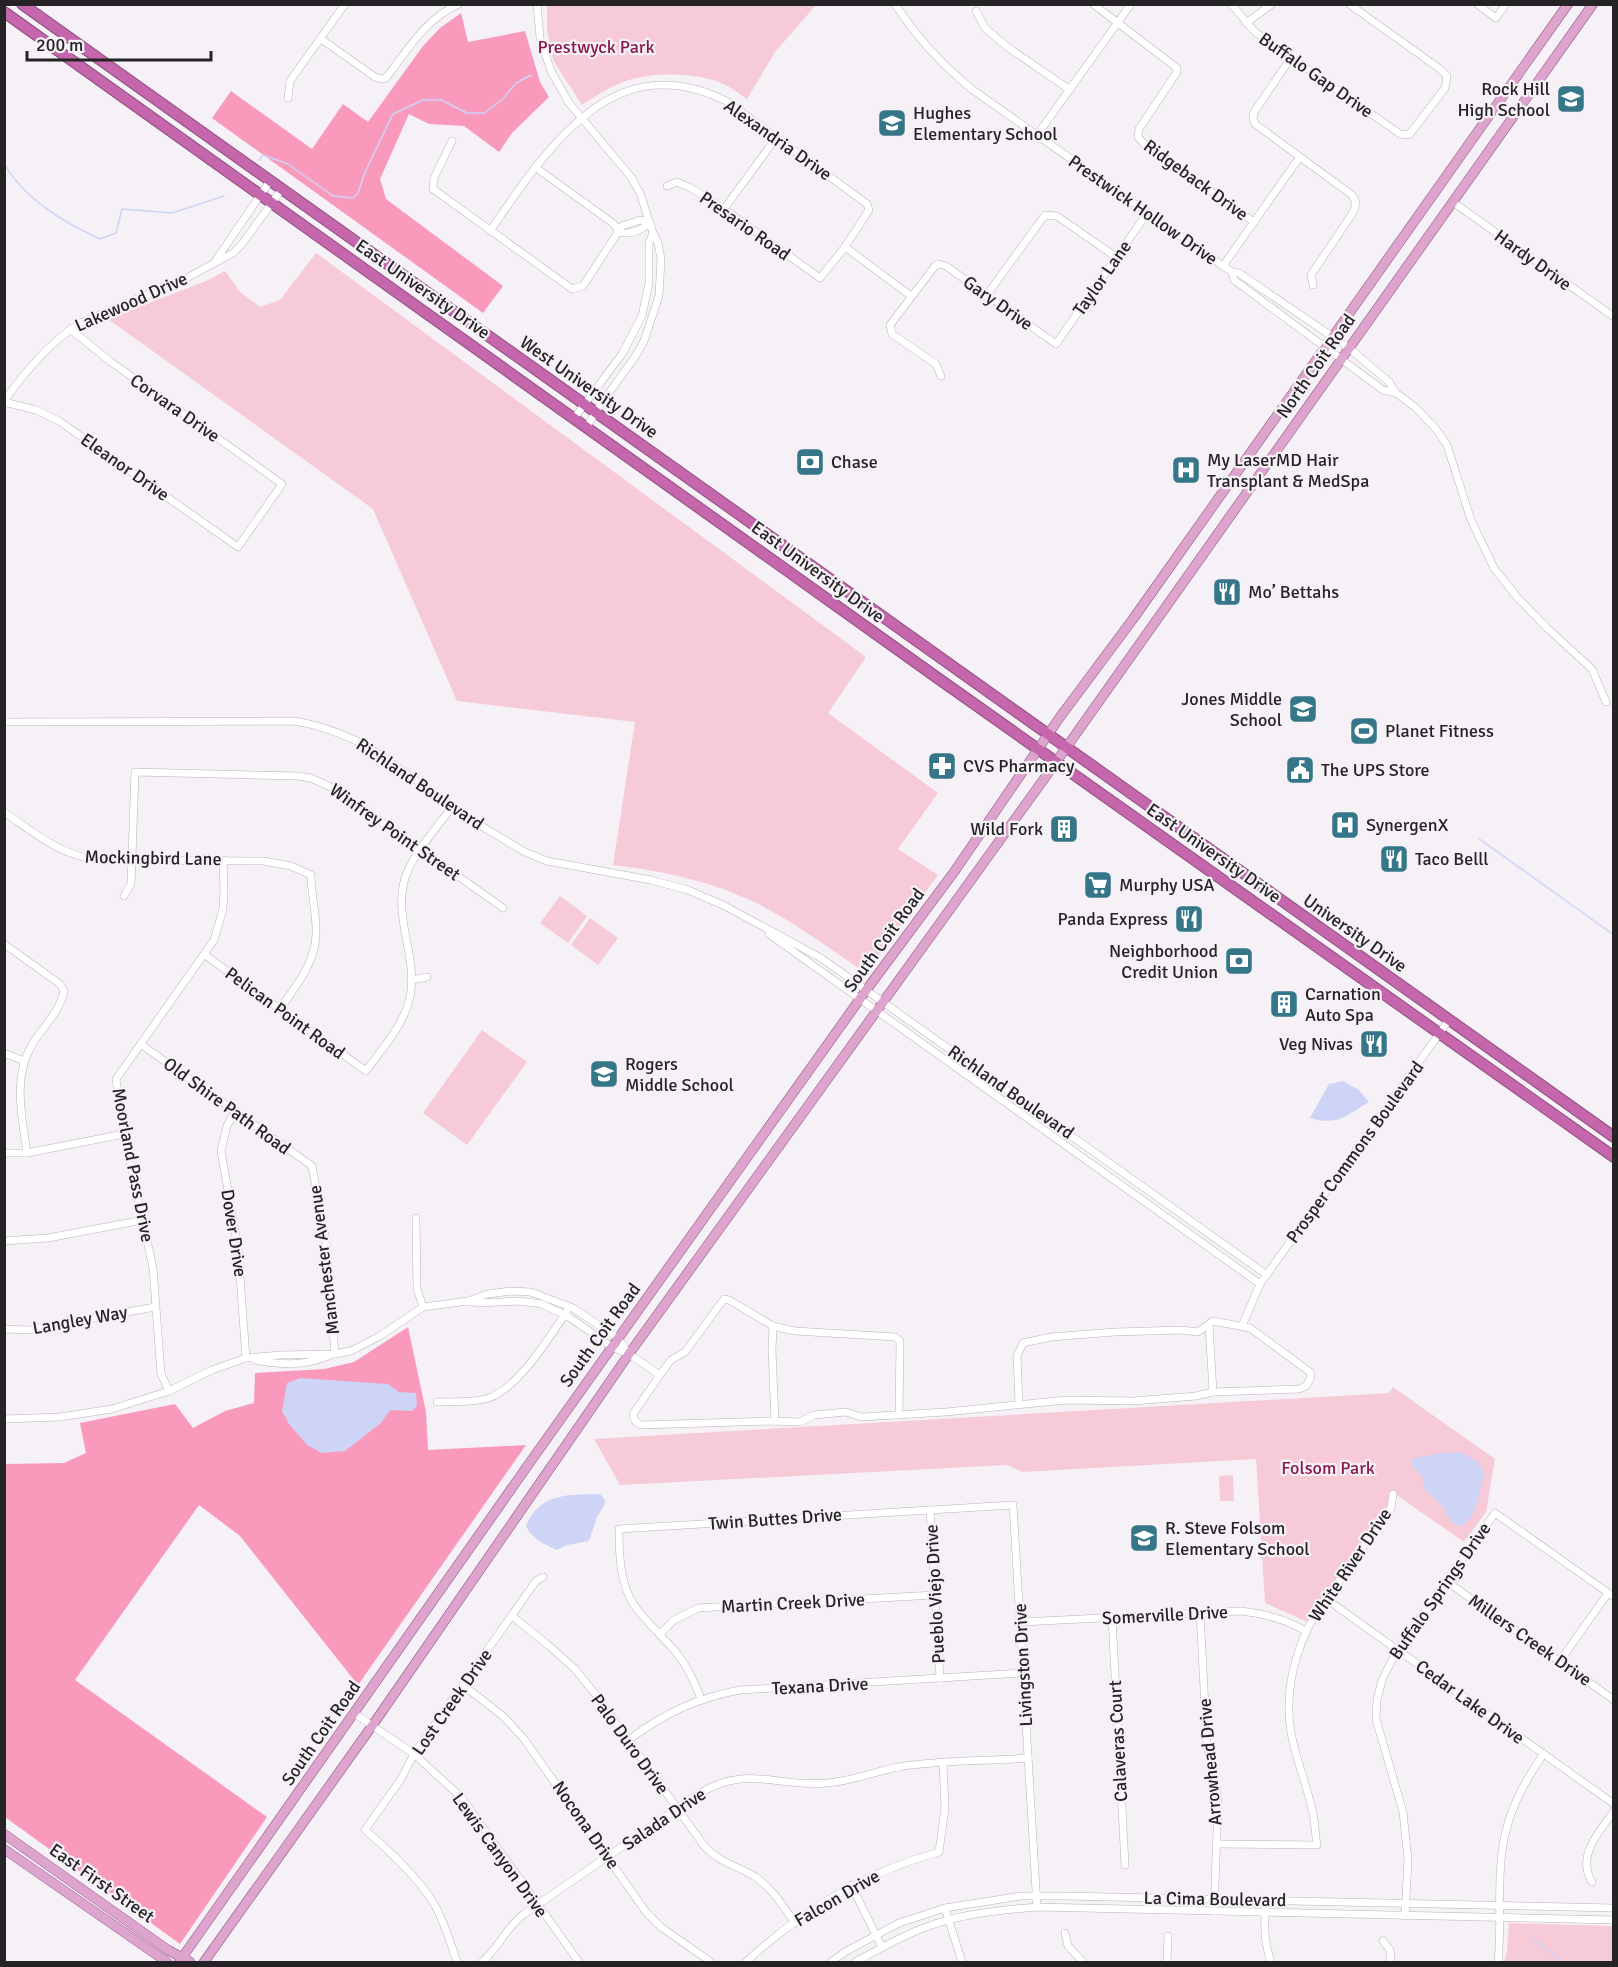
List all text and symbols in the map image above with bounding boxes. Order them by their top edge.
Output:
scale bar [27,24,212,62]
street label: Buffalo Gap Drive [1255,27,1377,123]
text: 200 m [36,34,83,56]
park label: Prestwyck Park [538,36,654,58]
place label: Rock Hill High School [1457,78,1550,121]
school or university icon: Rock Hill High School [1555,83,1587,115]
street label: Alexandria Drive [720,95,836,185]
place label: Hughes Elementary School [913,102,1058,145]
school or university icon: Hughes Elementary School [876,107,908,139]
street label: Ridgeback Drive [1139,135,1253,225]
street label: Prestwick Hollow Drive [1064,150,1222,270]
street label: Presario Road [695,187,795,265]
street label: Hardy Drive [1490,225,1576,295]
street label: East University Drive [351,234,495,344]
street label: Taylor Lane [1068,236,1136,320]
street label: Lakewood Drive [71,267,191,337]
street label: Gary Drive [959,271,1037,335]
street label: North Coit Road [1272,310,1360,422]
street label: West University Drive [516,331,662,443]
street label: Corvara Drive [126,369,224,447]
street label: Eleanor Drive [76,428,174,506]
bank icon: Chase [794,446,826,478]
place label: My LaserMD Hair Transplant & MedSpa [1207,449,1369,492]
place label: Chase [831,451,878,473]
hospital icon: My LaserMD Hair Transplant & MedSpa [1170,454,1202,486]
street label: East University Drive [747,516,889,628]
restaurant icon: Mo’ Bettahs [1211,576,1243,608]
place label: Mo’ Bettahs [1248,581,1339,603]
place label: Jones Middle School [1181,688,1282,731]
school or university icon: Jones Middle School [1287,693,1319,725]
sports icon: Planet Fitness [1348,715,1380,747]
place label: Planet Fitness [1385,720,1494,742]
street label: Richland Boulevard [352,733,488,835]
pharmacy icon: CVS Pharmacy [926,750,958,782]
public building icon: The UPS Store [1284,754,1316,786]
place label: CVS Pharmacy [963,755,1075,777]
place label: The UPS Store [1321,759,1430,781]
street label: Winfrey Point Street [325,779,465,885]
street label: East University Drive [1142,798,1286,908]
hospital icon: SynergenX [1329,809,1361,841]
building icon: Wild Fork [1048,813,1080,845]
place label: SynergenX [1366,814,1449,836]
place label: Wild Fork [970,818,1043,840]
restaurant icon: Taco Belll [1378,843,1410,875]
street label: Mockingbird Lane [84,846,222,870]
place label: Taco Belll [1415,848,1489,870]
supermarket icon: Murphy USA [1082,869,1114,901]
place label: Murphy USA [1119,874,1214,896]
street label: South Coit Road [839,884,929,996]
street label: University Drive [1299,889,1411,977]
restaurant icon: Panda Express [1173,903,1205,935]
place label: Panda Express [1058,908,1168,930]
place label: Neighborhood Credit Union [1109,940,1218,983]
bank icon: Neighborhood Credit Union [1223,945,1255,977]
street label: Pelican Point Road [221,962,349,1064]
place label: Carnation Auto Spa [1305,983,1381,1026]
building icon: Carnation Auto Spa [1268,988,1300,1020]
restaurant icon: Veg Nivas [1358,1028,1390,1060]
place label: Veg Nivas [1279,1033,1353,1055]
street label: Richland Boulevard [944,1040,1078,1144]
street label: Old Shire Path Road [159,1052,295,1160]
place label: Rogers Middle School [625,1053,734,1096]
street label: Prosper Commons Boulevard [1282,1057,1428,1247]
school or university icon: Rogers Middle School [588,1058,620,1090]
street label: Moorland Pass Drive [107,1086,159,1244]
street label: Manchester Avenue [304,1184,344,1336]
street label: Dover Drive [216,1187,252,1279]
street label: South Coit Road [555,1279,645,1391]
street label: Langley Way [31,1301,130,1339]
park label: Folsom Park [1281,1457,1375,1479]
street label: Twin Buttes Drive [707,1503,843,1535]
street label: White River Drive [1304,1504,1396,1626]
place label: R. Steve Folsom Elementary School [1165,1517,1310,1560]
street label: Buffalo Springs Drive [1384,1518,1496,1664]
school or university icon: R. Steve Folsom Elementary School [1128,1522,1160,1554]
street label: Pueblo Viejo Drive [920,1524,950,1664]
street label: Martin Creek Drive [720,1588,866,1618]
street label: Millers Creek Drive [1464,1589,1596,1691]
street label: Somerville Drive [1101,1601,1229,1629]
street label: Livingston Drive [1009,1603,1037,1727]
street label: Lost Creek Drive [407,1645,497,1759]
street label: Cedar Lake Drive [1411,1655,1529,1749]
street label: Texana Drive [771,1672,869,1700]
street label: South Coit Road [277,1676,365,1790]
street label: Calaveras Court [1104,1680,1132,1802]
street label: Palo Duro Drive [586,1689,674,1799]
street label: Arrowhead Drive [1193,1697,1227,1827]
street label: Nocona Drive [548,1777,624,1873]
street label: Salada Drive [618,1783,710,1855]
street label: Lewis Canyon Drive [447,1788,553,1922]
street label: East First Street [45,1839,159,1927]
street label: Falcon Drive [790,1865,884,1931]
street label: La Cima Boulevard [1143,1887,1287,1911]

